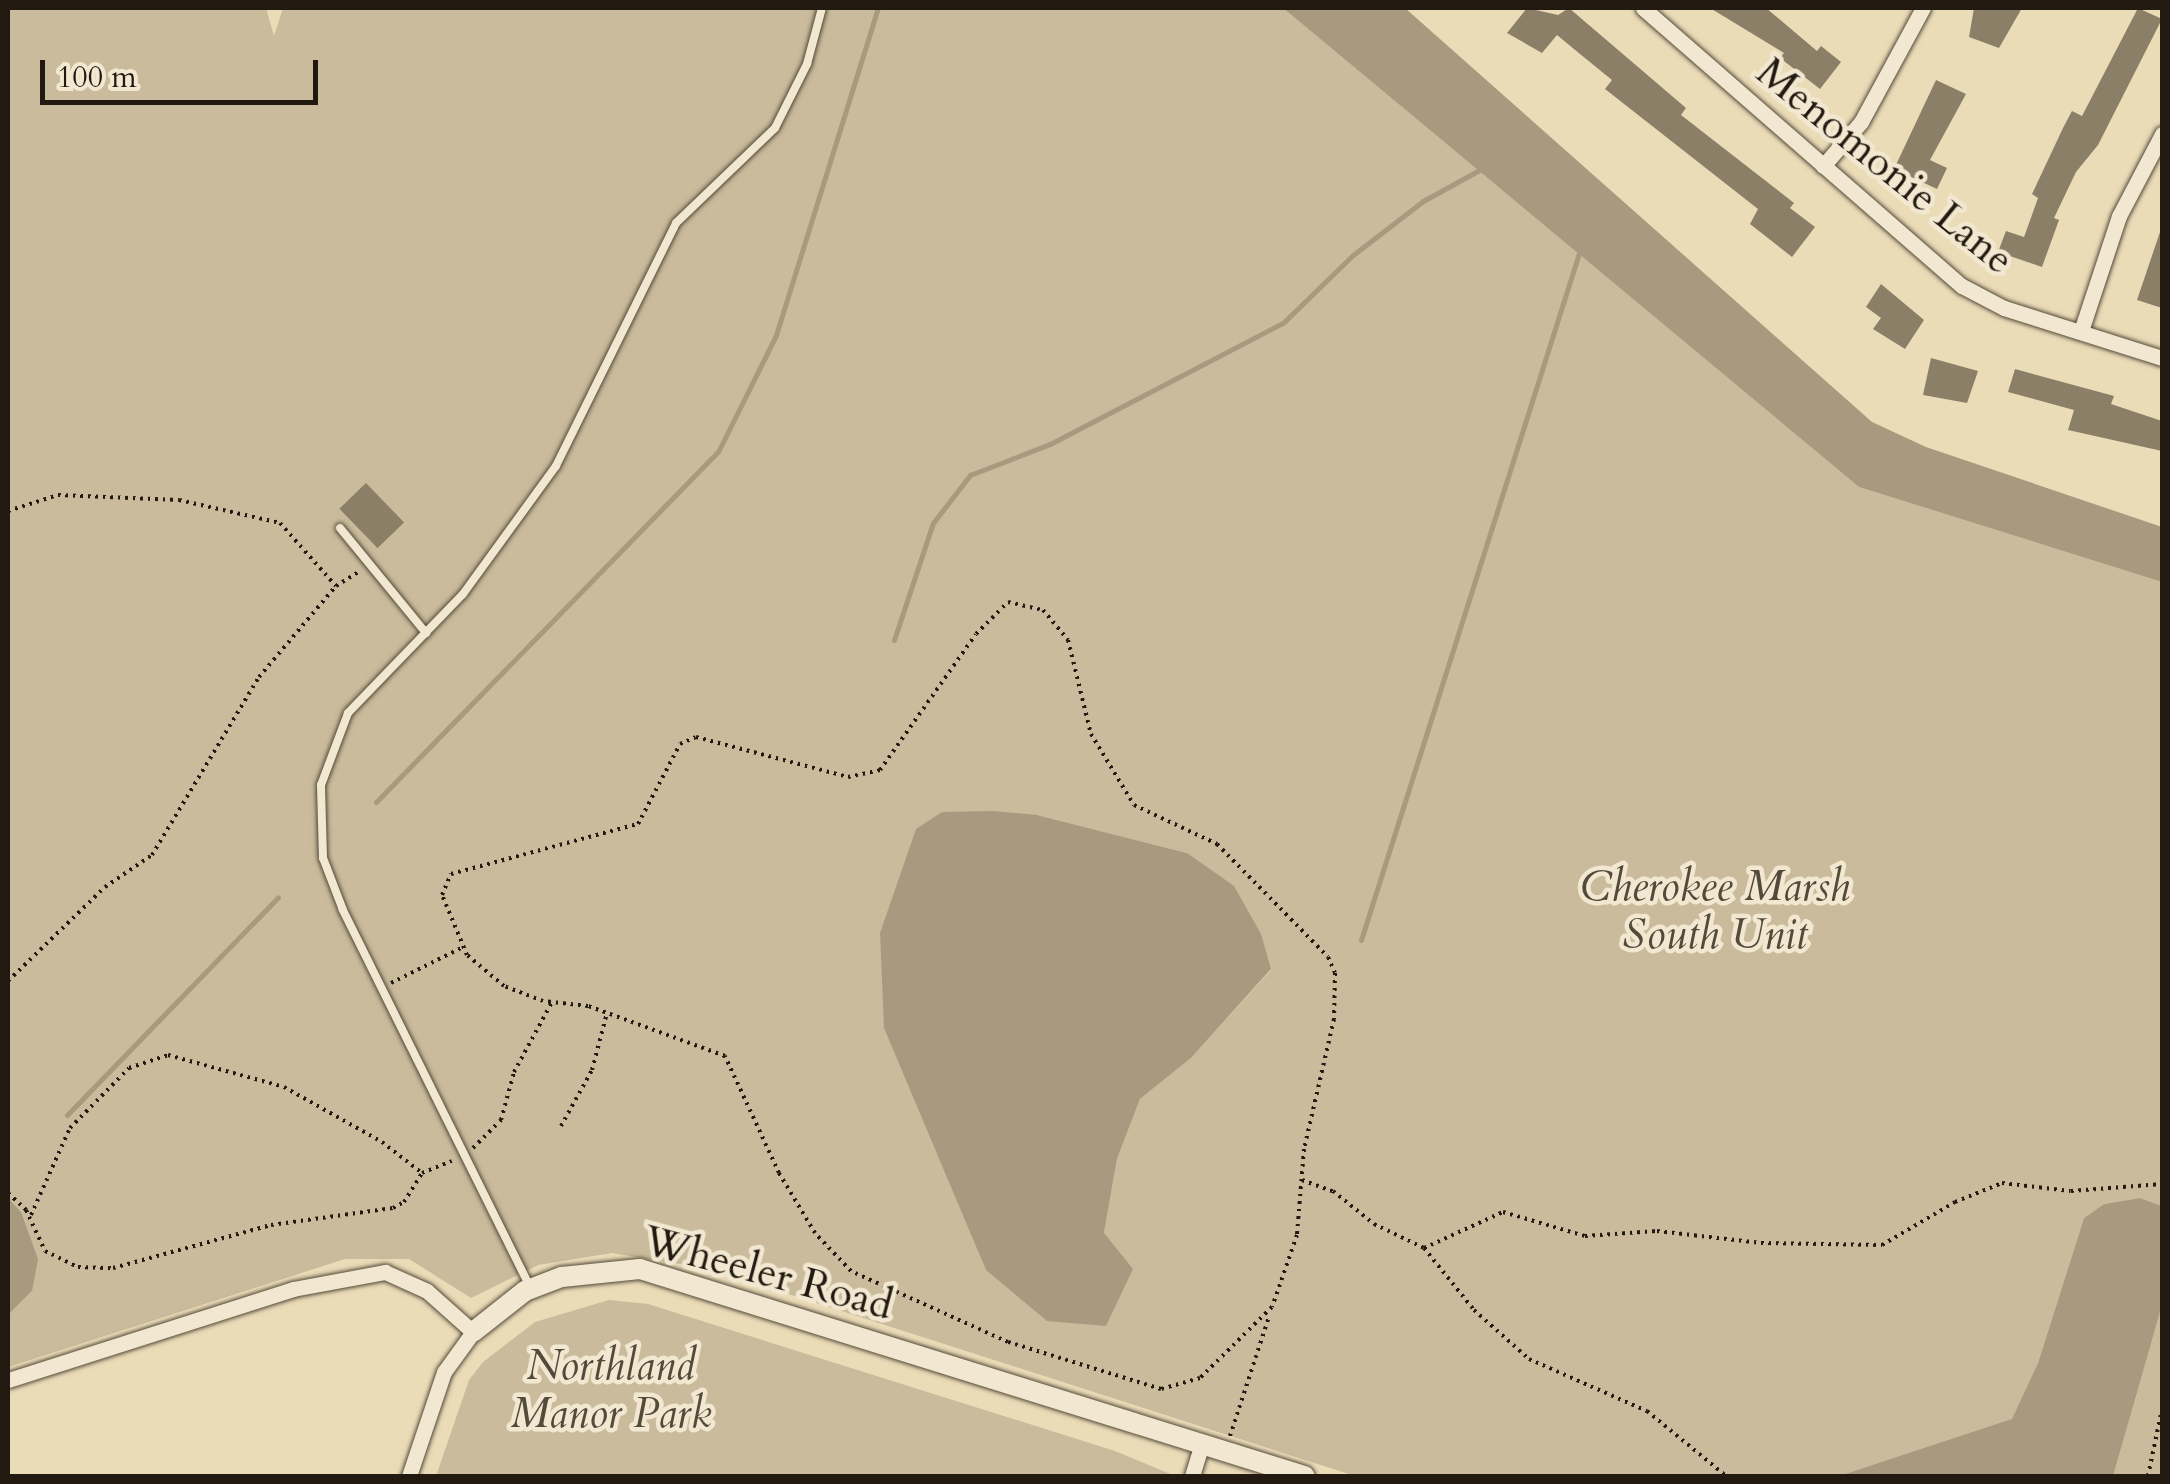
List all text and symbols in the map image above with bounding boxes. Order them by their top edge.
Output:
scale bar [45,40,322,102]
street label: Menomonie Lane [1746,47,2024,285]
text: 100 m [57,57,137,98]
park label: Cherokee Marsh South Unit [1580,862,1850,960]
street label: Wheeler Road [638,1215,898,1331]
park label: Northland Manor Park [510,1341,712,1440]

